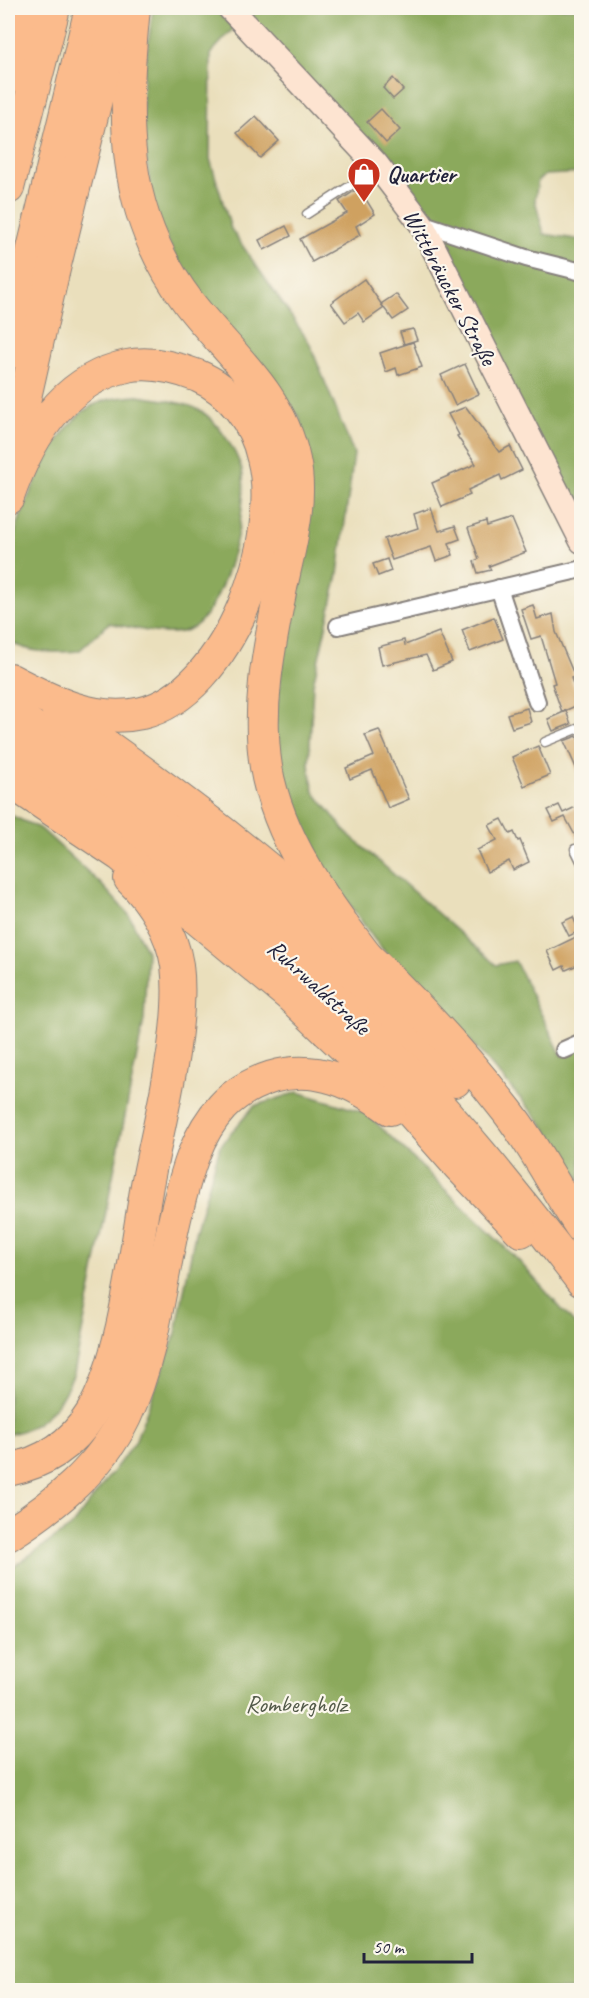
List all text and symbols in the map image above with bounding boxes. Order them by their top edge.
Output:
shop icon: Quartier [346,156,382,203]
place label: Quartier [387,159,458,189]
street label: Wittbräucker Straße [396,204,505,372]
street label: Ruhrwaldstraße [261,933,378,1043]
park label: Rombergholz [246,1689,349,1719]
scale bar [364,1926,472,1964]
text: 50 m [373,1936,406,1958]

